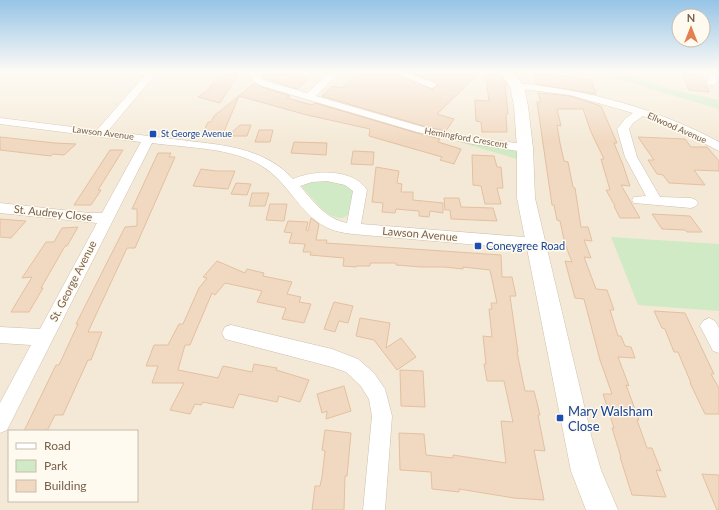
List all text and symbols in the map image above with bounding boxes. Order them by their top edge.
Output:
north arrow [671,8,711,48]
text: N [687,11,695,24]
street label: Ellwood Avenue [646,110,709,146]
street label: Lawson Avenue [72,123,135,142]
street label: Hemingford Crescent [424,125,509,150]
place label: St George Avenue [161,128,232,139]
marker: St George Avenue [148,129,158,139]
street label: St. Audrey Close [13,202,93,223]
street label: Lawson Avenue [382,224,458,243]
street label: St. George Avenue [46,238,99,323]
place label: Coneygree Road [486,239,565,252]
marker: Coneygree Road [473,241,483,251]
place label: Mary Walsham Close [568,403,653,434]
marker: Mary Walsham Close [555,413,565,423]
legend [8,430,138,502]
text: Road [44,438,71,453]
text: Park [44,458,68,473]
text: Building [44,478,87,493]

